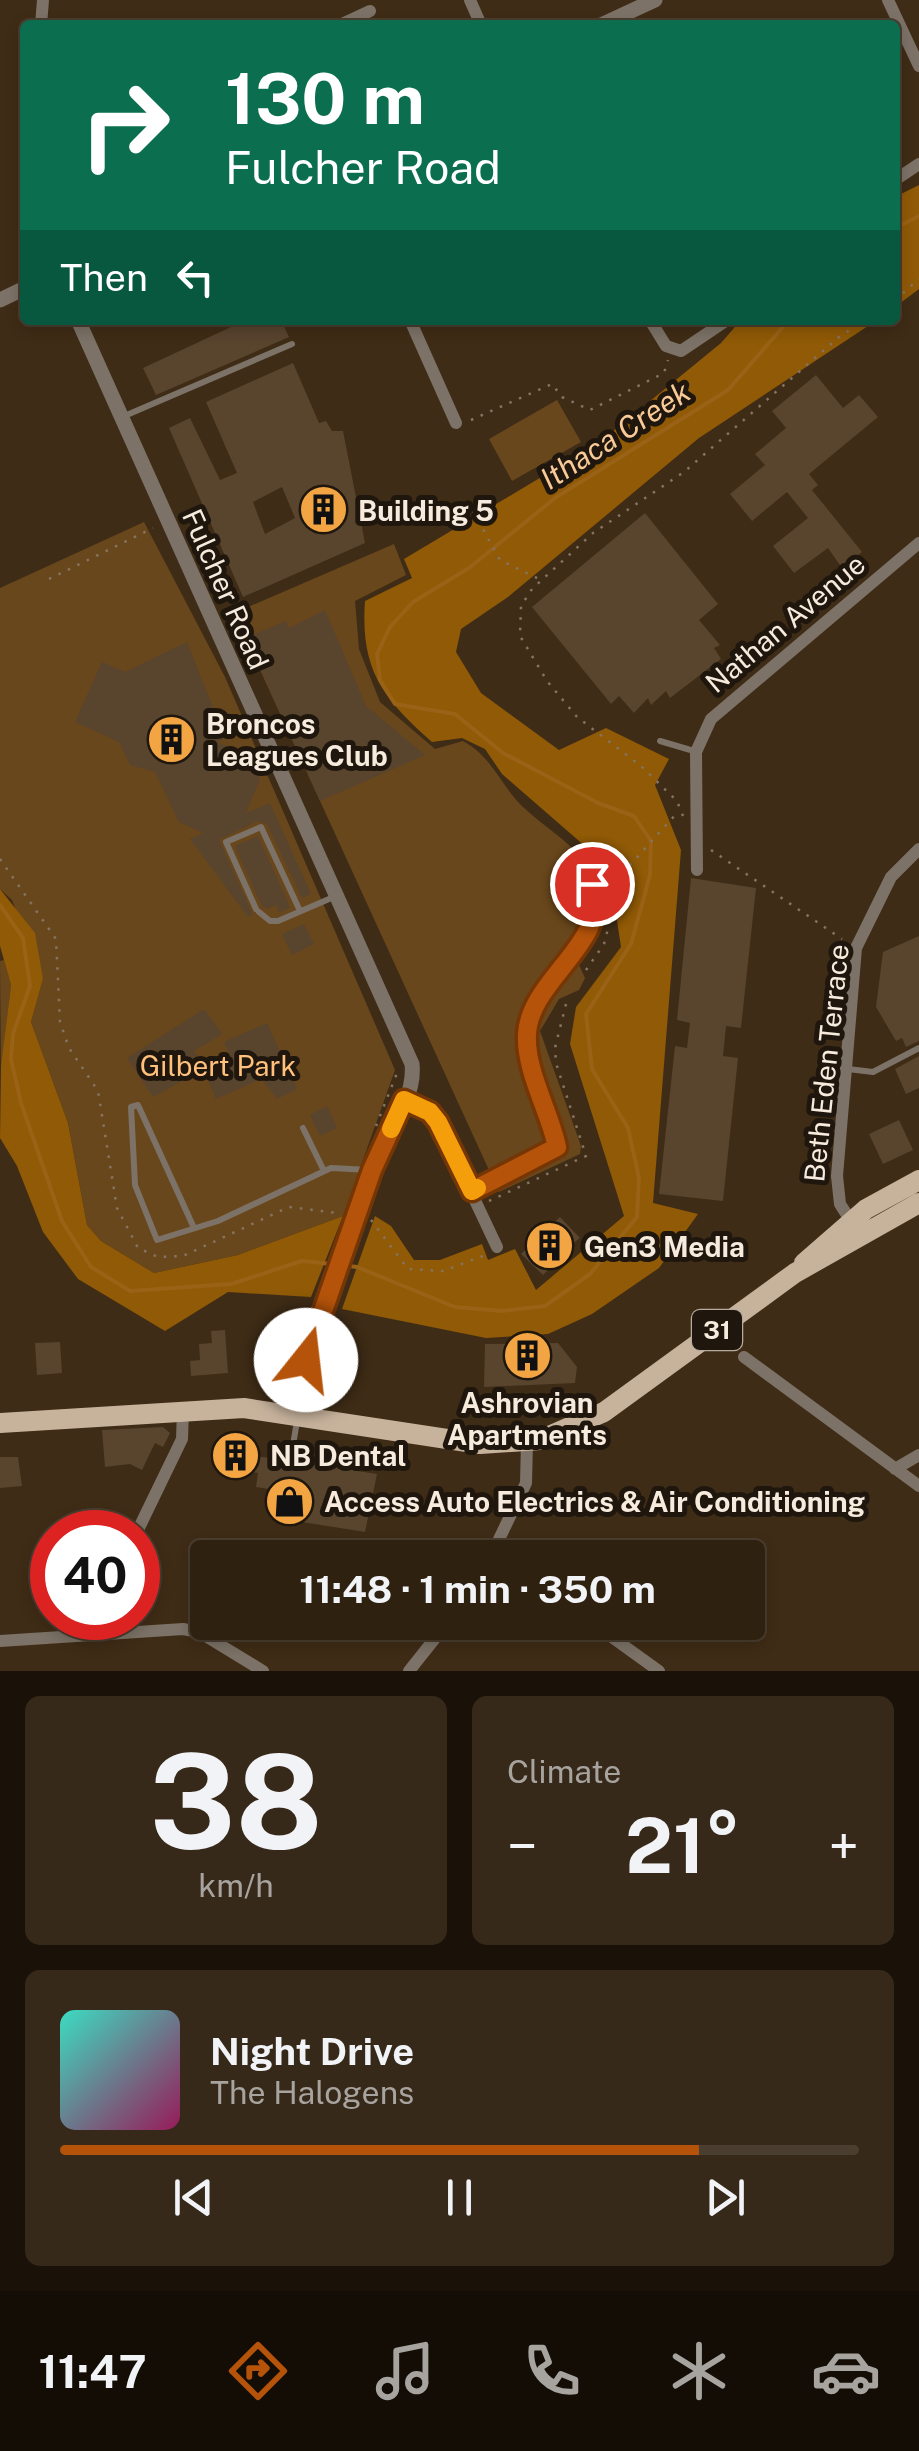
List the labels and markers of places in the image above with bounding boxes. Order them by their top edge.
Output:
building icon: Building 5 [297,484,349,536]
place label: Building 5 [358,494,494,527]
place label: Broncos Leagues Club [206,707,388,772]
building icon: Broncos Leagues Club [145,713,197,765]
pin [550,842,635,927]
building icon: Gen3 Media [523,1220,575,1272]
place label: Gen3 Media [584,1230,745,1263]
building icon: Ashrovian Apartments [501,1329,553,1381]
place label: Ashrovian Apartments [447,1386,607,1451]
building icon: NB Dental [209,1429,261,1481]
place label: NB Dental [270,1439,406,1472]
shop icon: Access Auto Electrics & Air Conditioning [263,1475,315,1527]
place label: Access Auto Electrics & Air Conditioning [324,1485,865,1518]

